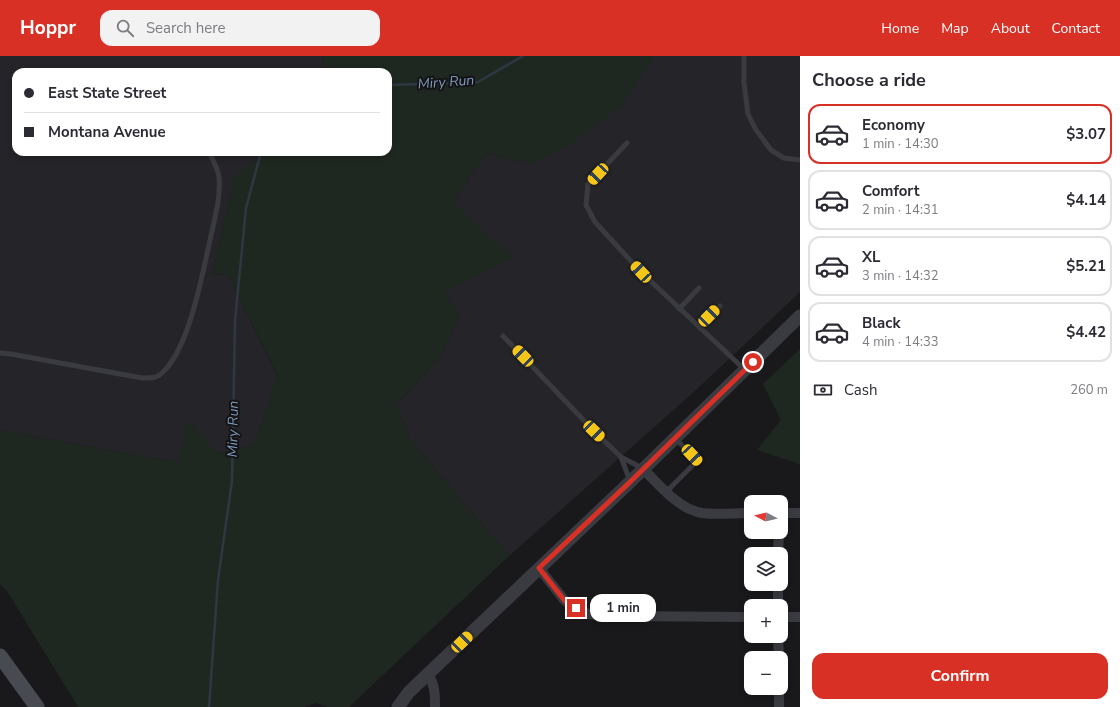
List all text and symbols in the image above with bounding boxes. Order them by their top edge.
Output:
search box [100,10,380,46]
text: Hoppr [20,15,76,41]
icon: search [114,17,136,39]
text: Search here [146,18,225,38]
text: Home [881,19,919,38]
text: Map [941,19,969,38]
text: About [991,19,1030,38]
text: Contact [1052,19,1100,38]
text: Choose a ride [812,68,926,92]
water label: Miry Run [417,71,475,93]
text: East State Street [48,83,166,103]
text: Economy [862,115,925,135]
icon: car [814,116,850,152]
text: Montana Avenue [48,122,166,142]
text: $3.07 [1066,124,1106,144]
text: 1 min · 14:30 [862,135,938,153]
car [585,161,611,187]
text: Comfort [862,181,919,201]
icon: car [814,182,850,218]
text: $4.14 [1066,190,1106,210]
text: 2 min · 14:31 [862,201,938,219]
text: XL [862,247,881,267]
icon: car [814,248,850,284]
text: $5.21 [1066,256,1106,276]
car [628,259,654,285]
text: 3 min · 14:32 [862,267,938,285]
car [696,303,722,329]
text: Black [862,313,900,333]
icon: car [814,314,850,350]
text: $4.42 [1066,322,1106,342]
text: 4 min · 14:33 [862,333,938,351]
car [510,343,536,369]
route start [744,353,762,371]
icon: cash [812,379,834,401]
text: Cash [844,380,878,400]
text: 260 m [1070,381,1108,399]
water label: Miry Run [223,400,243,457]
car [581,418,607,444]
car [679,442,705,468]
north arrow [744,495,788,539]
map controls [744,495,788,695]
button: layers [744,547,788,591]
callout: 1 min [590,594,656,622]
route end [567,599,585,617]
text: 1 min [606,599,640,617]
button: + [744,599,788,643]
car [449,629,475,655]
button: − [744,651,788,695]
button: Confirm [812,653,1108,699]

